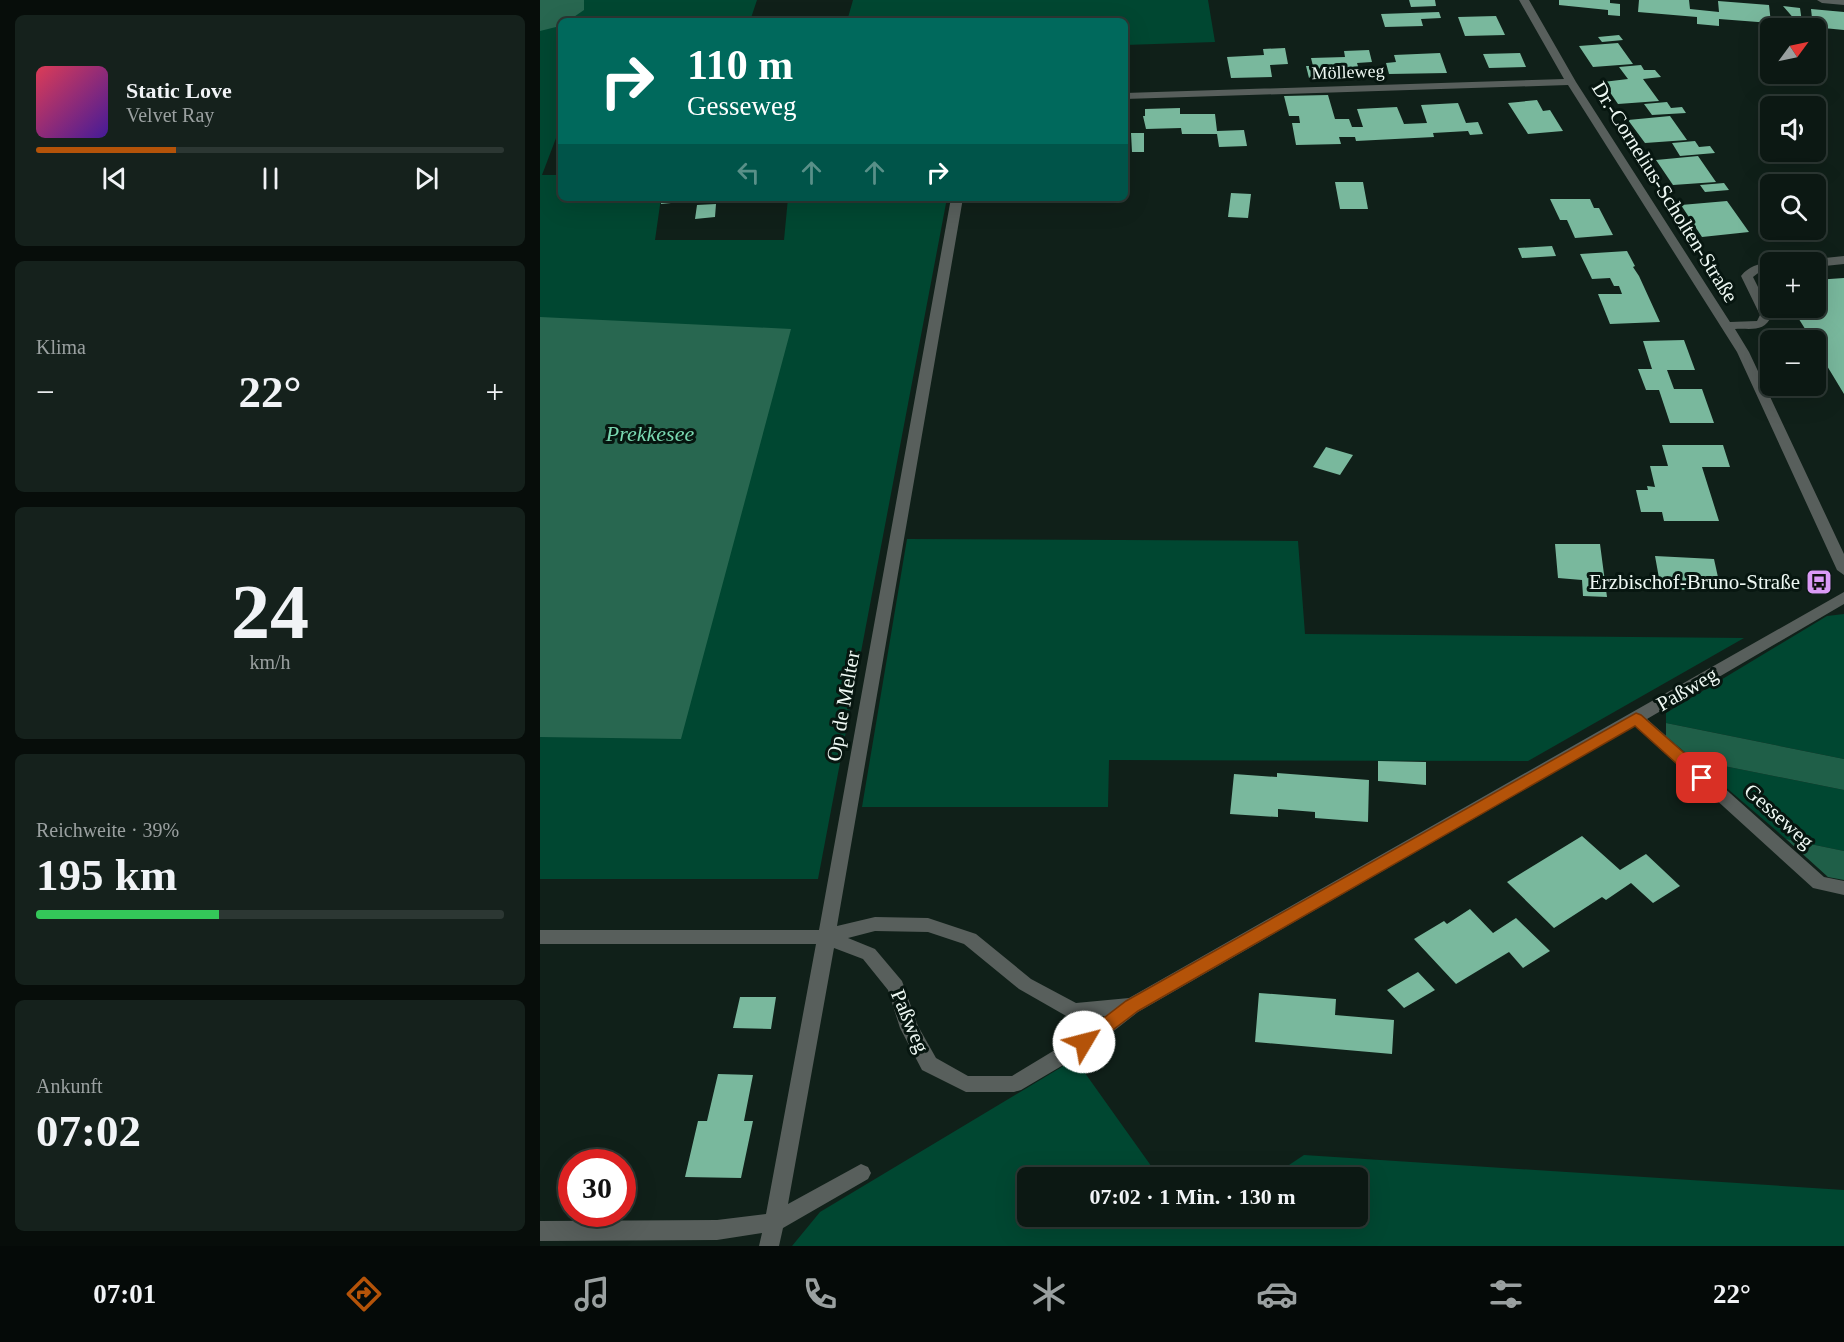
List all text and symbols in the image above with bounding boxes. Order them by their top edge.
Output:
north arrow [1760,18,1826,84]
map controls [1760,18,1826,396]
icon: right [588,42,666,120]
text: 110 m [687,42,793,88]
street label: Mölleweg [1311,61,1385,83]
street label: Dr.-Cornelius-Scholten-Straße [1587,77,1743,307]
text: Static Love [126,78,232,103]
text: Gesseweg [687,91,796,121]
button: sound [1760,96,1826,162]
text: Velvet Ray [126,104,214,126]
icon: left [732,156,765,189]
icon: ahead [795,156,828,189]
icon: ahead [858,156,891,189]
icon: right [921,156,954,189]
icon: previous [98,162,131,195]
icon: pause [254,162,287,195]
icon: next [410,162,443,195]
button: search [1760,174,1826,240]
button: + [1760,252,1826,318]
button: − [1760,330,1826,396]
text: Klima [36,336,86,358]
text: 22° [239,367,302,417]
text: − [36,374,55,410]
text: + [485,374,504,410]
water label: Prekkesee [605,421,694,446]
bus stop icon: Erzbischof-Bruno-Straße [1804,567,1834,597]
text: 24 [231,568,309,655]
place label: Erzbischof-Bruno-Straße [1589,570,1800,594]
street label: Op de Melter [821,649,865,763]
text: km/h [249,651,291,673]
street label: Paßweg [1652,662,1722,716]
pin [1676,752,1727,803]
icon: arrive [1685,761,1718,794]
street label: Gesseweg [1739,779,1819,854]
text: Reichweite · 39% [36,819,179,841]
text: 195 km [36,850,177,900]
street label: Paßweg [886,986,934,1057]
position arrow [1052,1010,1116,1074]
text: Ankunft [36,1075,103,1097]
text: 07:02 [36,1106,141,1156]
speed limit sign: 30 [558,1149,636,1227]
text: 07:02 · 1 Min. · 130 m [1090,1184,1295,1209]
icon: directions [343,1273,385,1315]
icon: music [571,1273,613,1315]
icon: phone [799,1273,841,1315]
icon: climate [1028,1273,1070,1315]
icon: car [1256,1273,1298,1315]
icon: filters [1485,1273,1527,1315]
text: 07:01 [93,1279,156,1309]
text: 22° [1713,1279,1751,1309]

